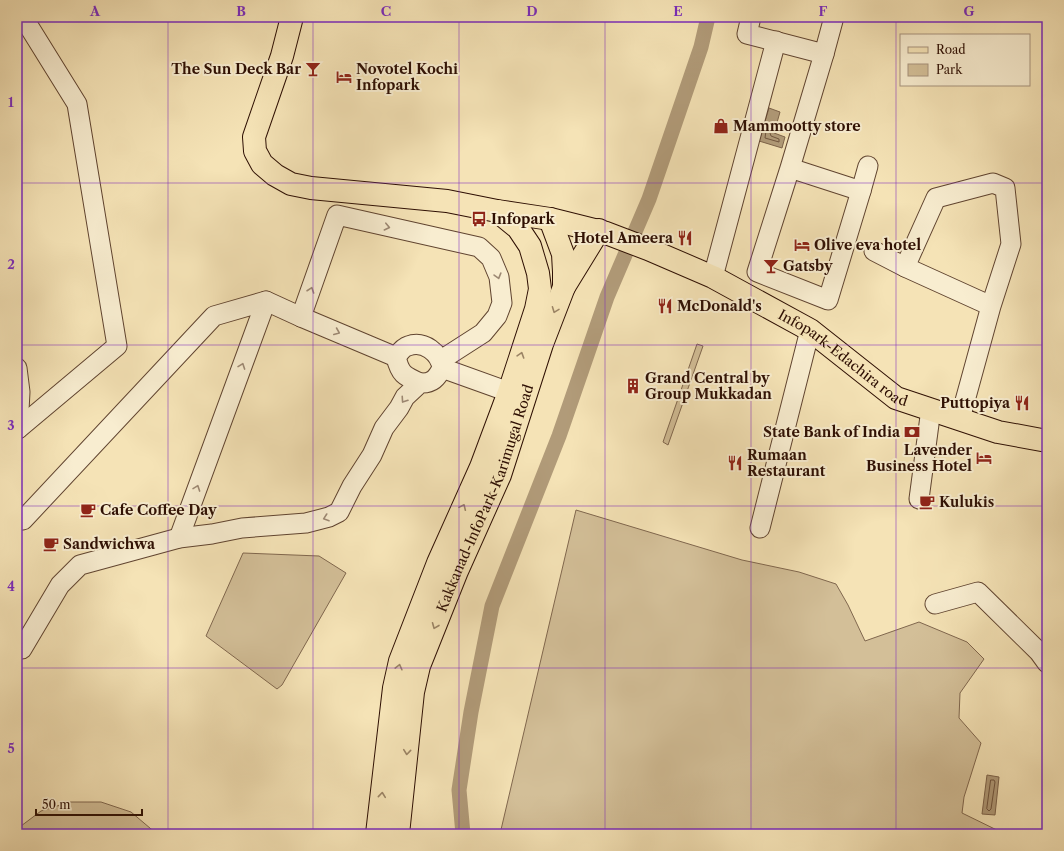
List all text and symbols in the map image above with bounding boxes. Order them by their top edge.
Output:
text: A [89,3,101,19]
text: B [236,3,246,19]
text: C [381,3,391,19]
text: D [526,3,538,19]
text: E [673,3,683,19]
text: F [819,3,828,19]
text: G [963,3,975,19]
legend [900,34,1030,86]
text: Road [936,42,966,57]
place label: The Sun Deck Bar [171,60,301,78]
bar icon: The Sun Deck Bar [304,60,322,78]
place label: Novotel Kochi Infopark [356,60,458,94]
text: Park [936,62,963,77]
hotel icon: Novotel Kochi Infopark [335,68,353,86]
text: 1 [8,94,14,110]
shop icon: Mammootty store [712,117,730,135]
place label: Mammootty store [733,117,861,135]
bus stop icon: Infopark [470,210,488,228]
place label: Infopark [491,210,555,228]
one-way arrow [384,222,390,230]
place label: Hotel Ameera [573,229,674,247]
restaurant icon: Hotel Ameera [676,229,694,247]
hotel icon: Olive eva hotel [793,236,811,254]
place label: Olive eva hotel [814,236,921,254]
text: 2 [7,256,15,272]
bar icon: Gatsby [762,257,780,275]
place label: Gatsby [783,257,833,275]
one-way arrow [493,272,502,279]
one-way arrow [306,286,315,293]
restaurant icon: McDonald's [656,297,674,315]
place label: McDonald's [677,297,762,315]
street label: Infopark-Edachira road [775,305,910,410]
one-way arrow [552,306,560,313]
one-way arrow [333,327,341,335]
one-way arrow [516,352,525,359]
one-way arrow [238,363,246,370]
place label: Grand Central by Group Mukkadan [645,369,772,403]
building icon: Grand Central by Group Mukkadan [624,377,642,395]
street label: Kakkanad-InfoPark-Karimugal Road [432,382,538,615]
place label: Puttopiya [940,394,1011,412]
restaurant icon: Puttopiya [1013,394,1031,412]
one-way arrow [401,396,409,403]
text: 3 [7,417,15,433]
place label: State Bank of India [763,423,901,441]
bank icon: State Bank of India [903,423,921,441]
place label: Lavender Business Hotel [866,441,972,475]
place label: Rumaan Restaurant [747,446,826,480]
hotel icon: Lavender Business Hotel [975,449,993,467]
restaurant icon: Rumaan Restaurant [726,454,744,472]
one-way arrow [193,485,201,492]
cafe icon: Kulukis [918,493,936,511]
place label: Kulukis [939,493,994,511]
cafe icon: Cafe Coffee Day [79,501,97,519]
place label: Cafe Coffee Day [100,501,217,519]
one-way arrow [459,504,467,511]
one-way arrow [323,513,330,521]
cafe icon: Sandwichwa [42,535,60,553]
place label: Sandwichwa [63,535,156,553]
text: 4 [7,578,15,594]
one-way arrow [431,623,439,630]
one-way arrow [394,663,402,670]
text: 5 [7,740,15,756]
one-way arrow [402,749,411,755]
scale bar [36,791,142,817]
one-way arrow [377,792,386,798]
text: 50 m [42,797,71,812]

